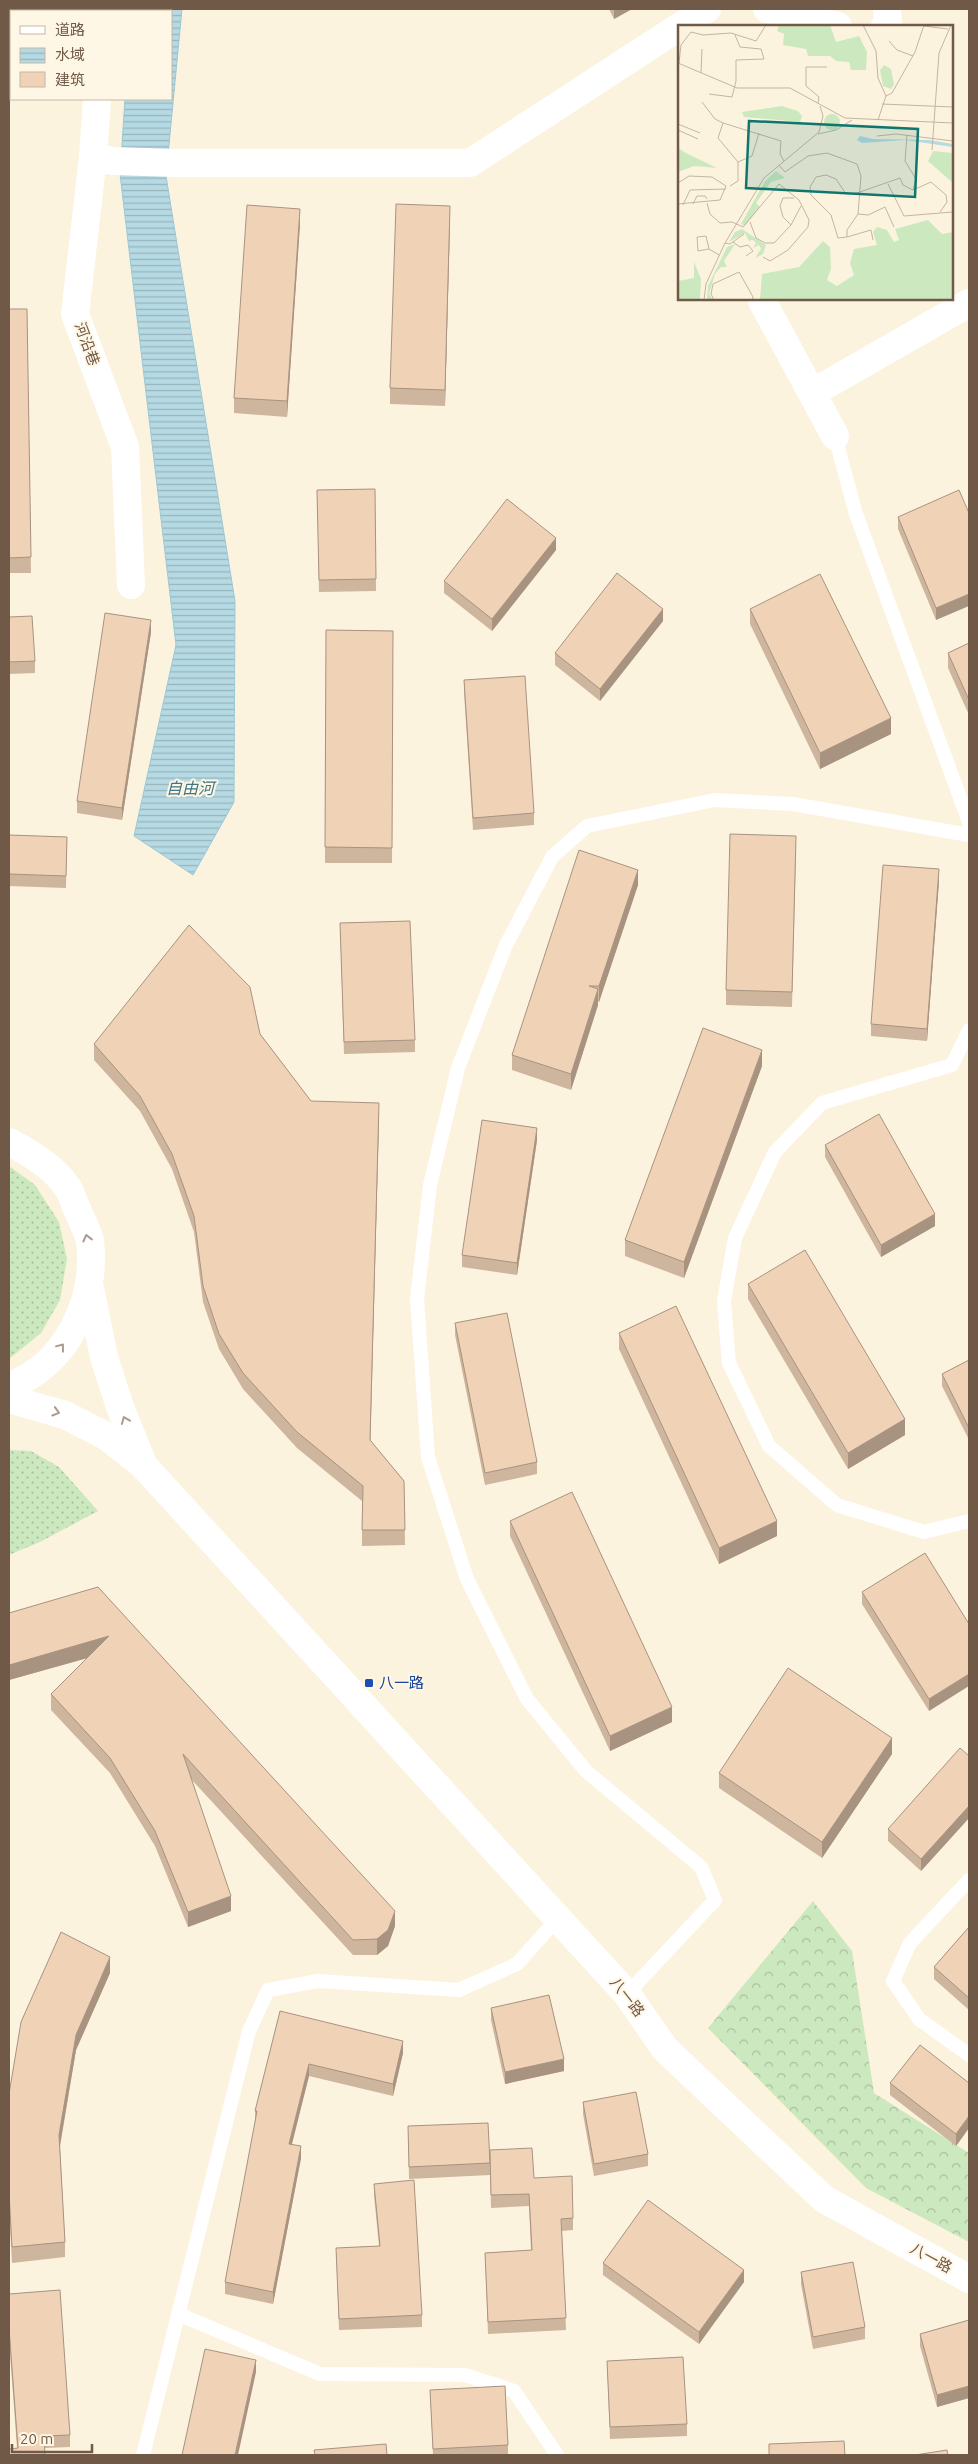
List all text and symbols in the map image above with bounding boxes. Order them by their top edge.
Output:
legend [10,10,172,100]
text: 道路 [55,21,85,38]
inset map [678,25,953,300]
text: 水域 [55,46,85,63]
text: 建筑 [55,71,85,88]
street label: 河沿巷 [72,320,103,368]
water label: 自由河 [166,779,217,797]
one-way arrow [83,1234,93,1243]
one-way arrow [55,1344,63,1353]
one-way arrow [51,1407,59,1417]
one-way arrow [121,1416,131,1425]
place label: 八一路 [379,1674,424,1691]
marker: 八一路 [363,1677,375,1689]
street label: 八一路 [607,1974,648,2020]
street label: 八一路 [907,2239,955,2276]
scale bar [12,2422,92,2454]
text: 20 m [20,2430,53,2447]

